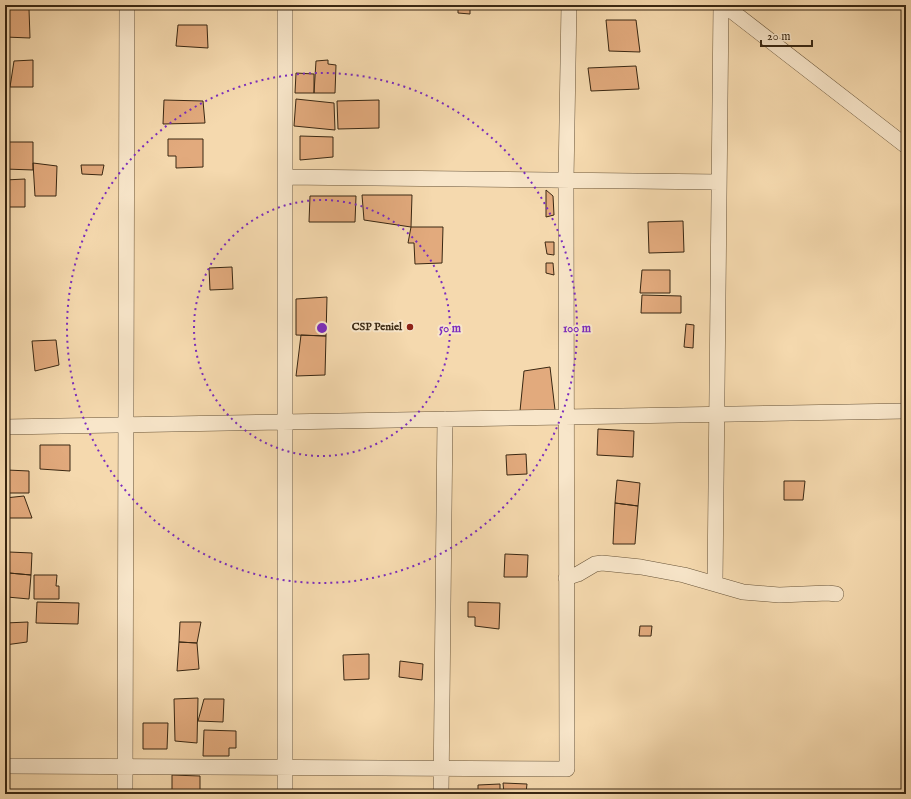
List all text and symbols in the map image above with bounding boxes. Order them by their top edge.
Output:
scale bar [761,22,812,48]
text: 20 m [767,29,790,44]
place label: CSP Peniel [352,320,403,334]
centre of rings [315,321,329,335]
text: 50 m [439,321,462,336]
text: 100 m [563,321,592,336]
marker: CSP Peniel [405,322,415,332]

